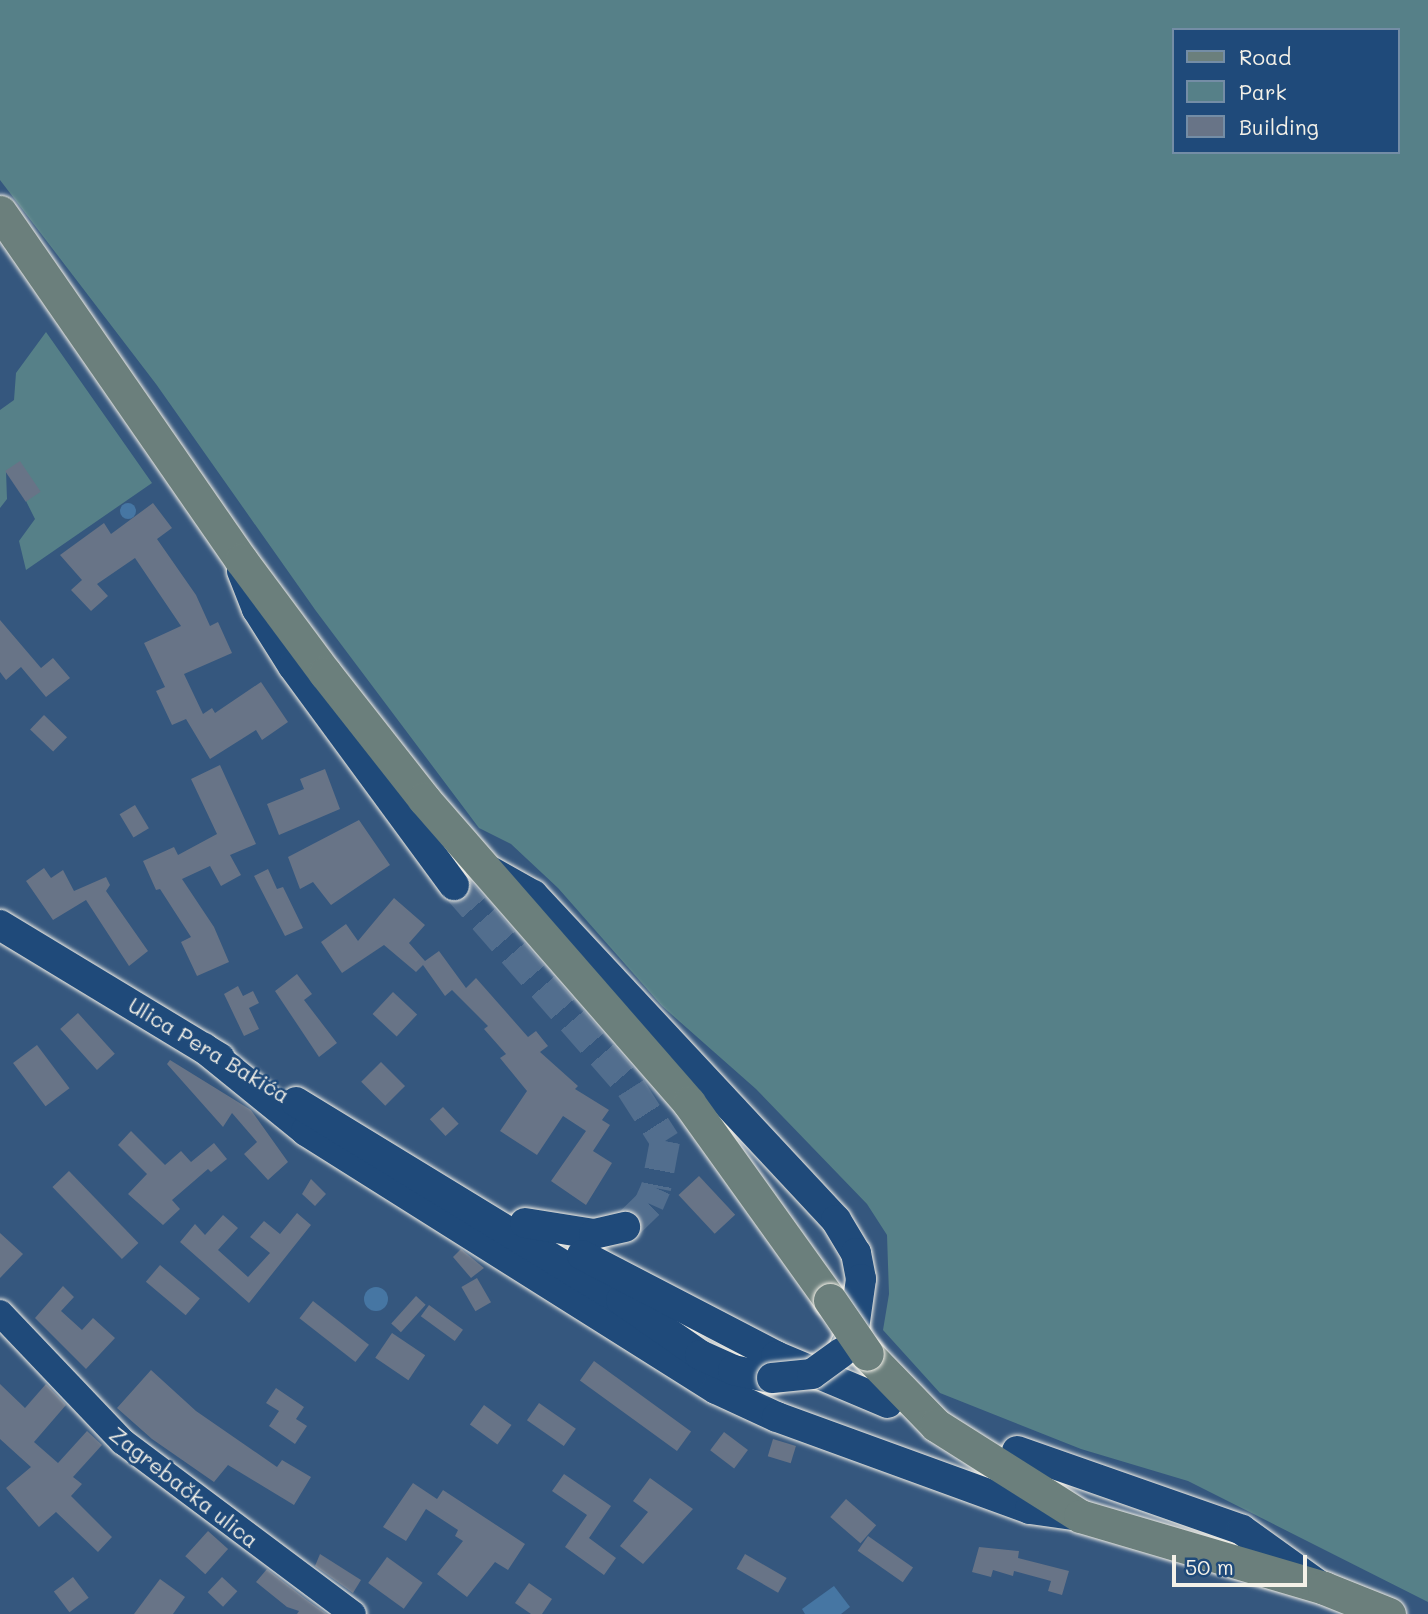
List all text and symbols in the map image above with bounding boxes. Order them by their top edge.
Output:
legend [1172,28,1400,154]
text: Road [1239,43,1291,70]
text: Park [1239,78,1287,105]
text: Building [1239,113,1319,140]
street label: Ulica Pera Bakića [124,992,294,1108]
street label: Zagrebačka ulica [105,1421,263,1553]
scale bar [1176,1540,1311,1584]
text: 50 m [1185,1553,1234,1580]

